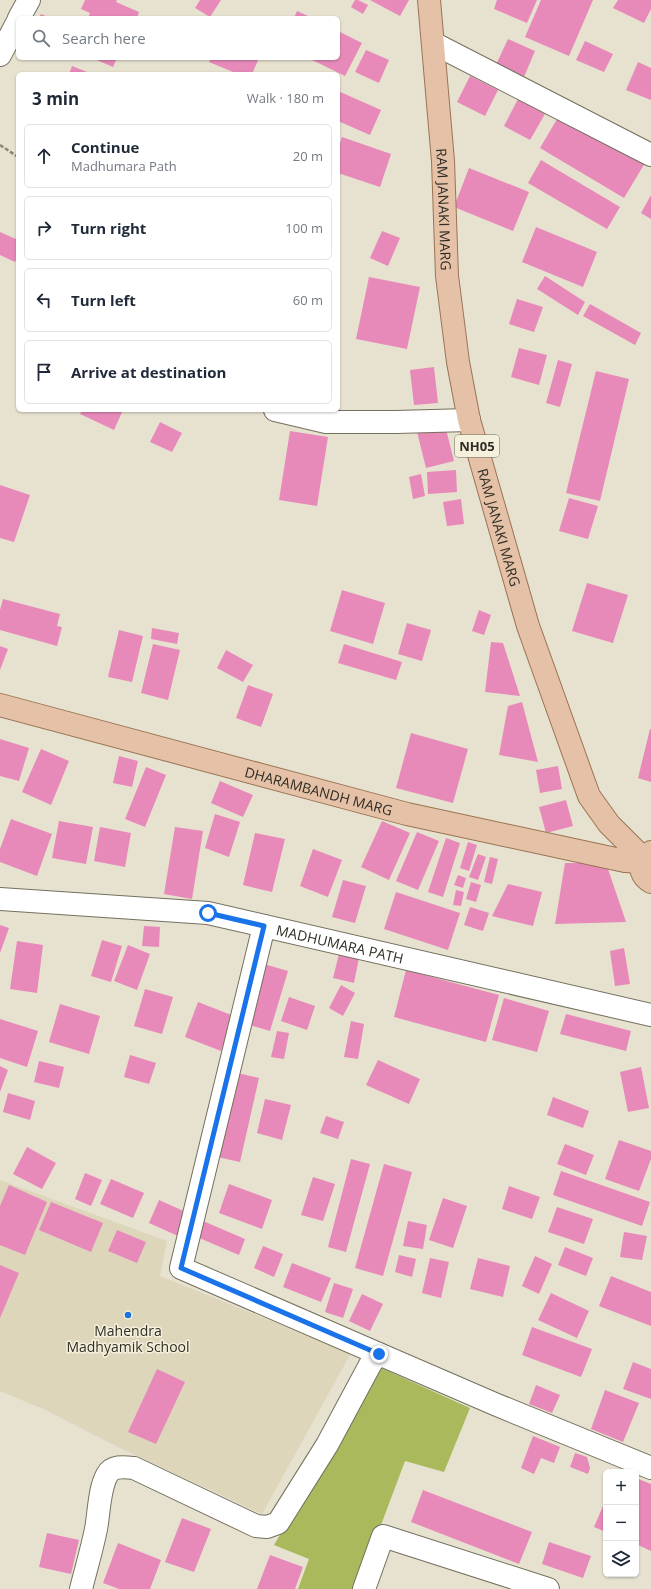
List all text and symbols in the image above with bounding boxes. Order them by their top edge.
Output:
search box [16,16,340,60]
icon: search [30,27,52,49]
text: Search here [62,28,146,48]
text: 3 min [32,87,79,110]
text: Walk · 180 m [247,89,324,107]
text: Continue [71,137,139,157]
icon: ahead [33,145,55,167]
text: 20 m [293,147,323,165]
street label: RAM JANAKI MARG [432,148,456,271]
text: Madhumara Path [71,157,177,175]
icon: right [33,217,55,239]
text: Turn right [71,218,146,238]
text: 100 m [285,219,323,237]
icon: left [33,289,55,311]
text: Turn left [71,290,136,310]
text: 60 m [293,291,323,309]
icon: arrive [33,361,55,383]
text: Arrive at destination [71,362,226,382]
road number: NH05 [455,435,499,457]
street label: RAM JANAKI MARG [474,466,526,589]
street label: DHARAMBANDH MARG [243,761,395,819]
route start [199,904,217,922]
street label: MADHUMARA PATH [275,920,406,967]
marker: Mahendra Madhyamik School [123,1310,133,1320]
place label: Mahendra Madhyamik School [66,1321,190,1356]
route end [370,1345,388,1363]
map controls [603,1469,639,1577]
button: + [603,1469,639,1505]
button: − [603,1505,639,1541]
button: layers [603,1541,639,1577]

